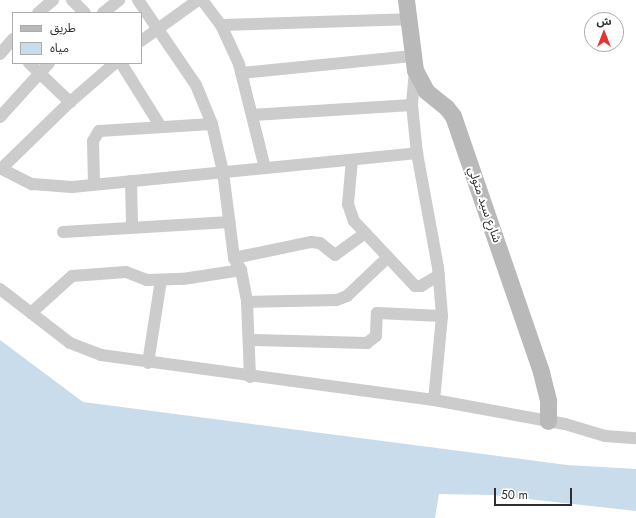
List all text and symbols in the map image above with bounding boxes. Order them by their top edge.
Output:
legend [12,12,142,64]
north arrow [584,12,624,52]
text: ش [596,13,612,29]
text: طريق [50,19,76,37]
text: مياه [50,39,69,57]
street label: شارع سيد متولي [464,165,504,245]
scale bar [496,480,574,506]
text: 50 m [501,486,528,504]

